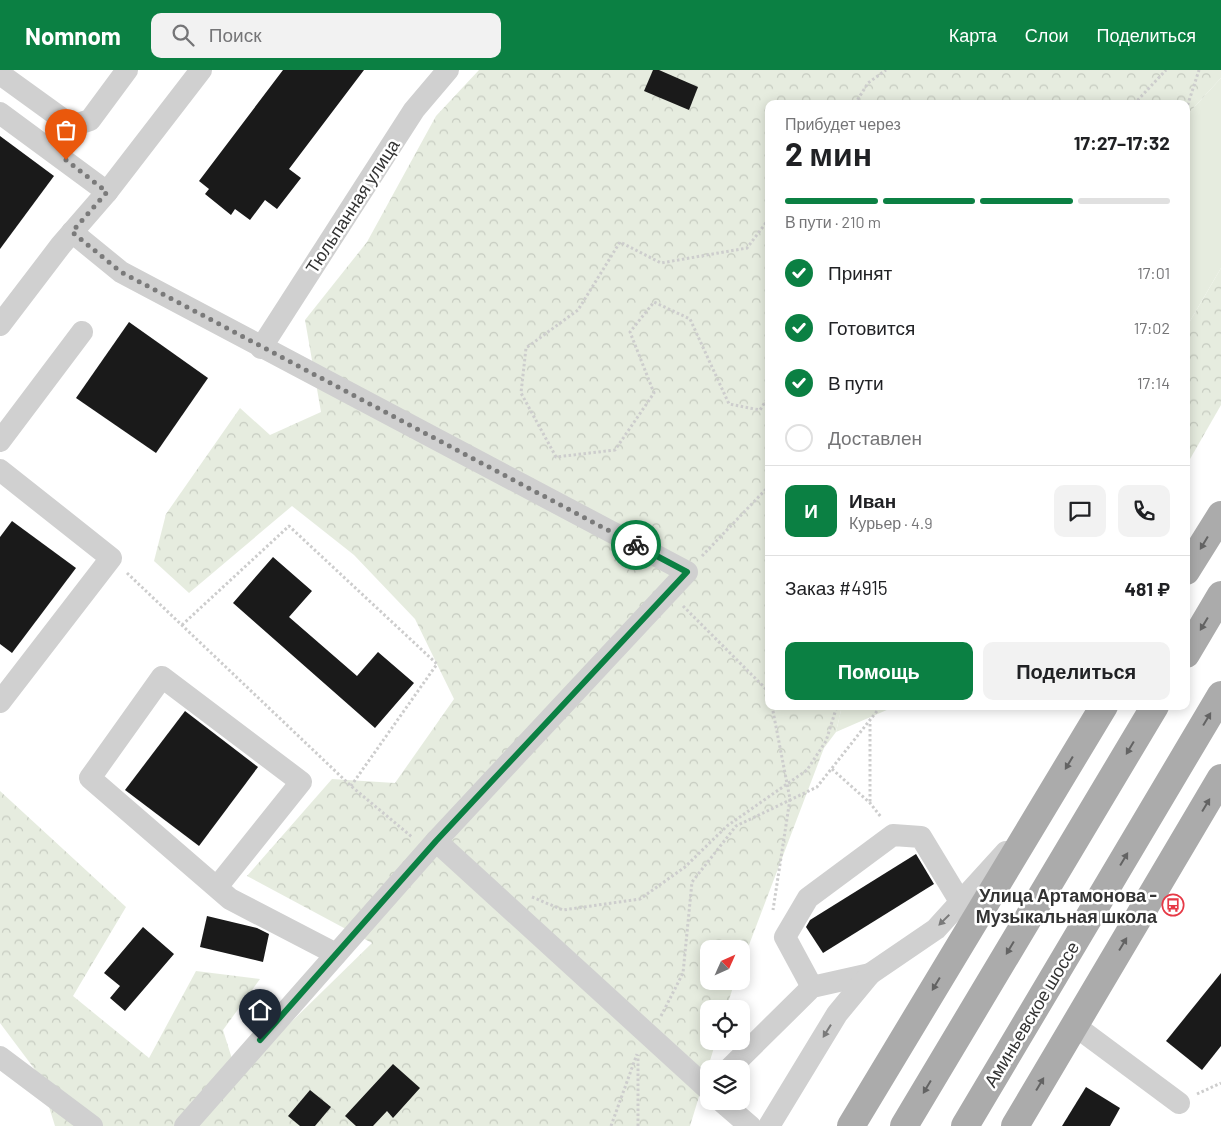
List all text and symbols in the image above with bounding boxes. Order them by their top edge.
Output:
search box [151,13,501,58]
text: Nomnom [25,21,121,50]
icon: search [169,21,197,49]
text: Поиск [209,23,262,46]
text: Карта [949,24,997,46]
text: Слои [1025,24,1069,46]
text: Поделиться [1097,24,1196,46]
pin [45,109,87,160]
text: Прибудет через [785,114,901,133]
icon: bag [52,116,80,144]
text: 17:27–17:32 [1074,131,1170,154]
street label: Тюльпанная улица [300,134,404,277]
text: 2 мин [785,134,872,172]
text: В пути · 210 m [785,212,881,231]
icon: check [785,259,813,287]
text: Принят [828,261,892,284]
text: 17:01 [1137,263,1170,282]
icon: check [785,314,813,342]
text: Готовится [828,316,915,339]
text: 17:02 [1134,318,1170,337]
icon: check [785,369,813,397]
text: В пути [828,371,884,394]
text: 17:14 [1137,373,1170,392]
text: Доставлен [828,426,922,449]
button: chat [1054,485,1106,537]
button: phone [1118,485,1170,537]
text: Иван [849,489,896,512]
text: И [804,499,818,522]
text: Курьер · 4.9 [849,513,933,532]
courier [611,520,661,570]
icon: bike [622,531,650,559]
one-way arrow [1199,536,1208,549]
text: Заказ #4915 [785,576,888,599]
text: 481 ₽ [1125,577,1170,600]
one-way arrow [1199,618,1208,631]
button: Помощь [785,642,973,700]
button: Поделиться [983,642,1170,700]
one-way arrow [1202,712,1211,725]
one-way arrow [1125,742,1134,755]
one-way arrow [1065,756,1074,769]
one-way arrow [1201,798,1210,811]
one-way arrow [1119,852,1128,865]
place label: Улица Артамонова - Музыкальная школа [976,884,1158,927]
bus stop icon: Улица Артамонова - Музыкальная школа [1161,893,1185,917]
one-way arrow [938,914,950,926]
street label: Аминьевское шоссе [979,937,1083,1091]
one-way arrow [1118,938,1127,951]
north arrow [700,940,750,990]
map controls [700,940,750,1110]
one-way arrow [1006,941,1015,954]
one-way arrow [931,978,940,991]
pin [239,989,281,1040]
icon: home [246,996,274,1024]
button: locate [700,1000,750,1050]
one-way arrow [823,1024,832,1037]
button: layers [700,1060,750,1110]
one-way arrow [1035,1078,1044,1091]
one-way arrow [923,1081,932,1094]

